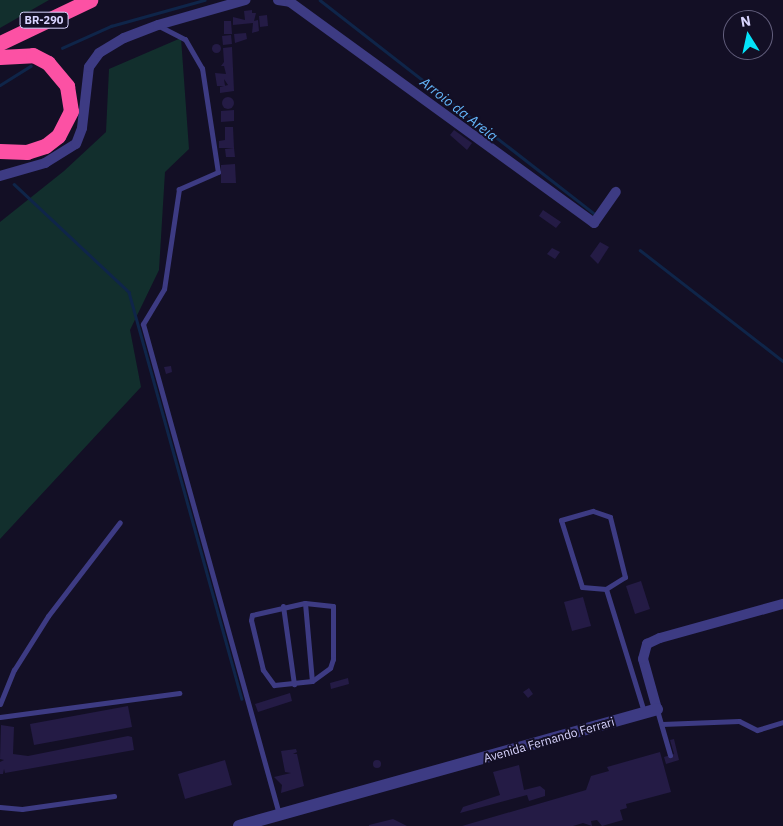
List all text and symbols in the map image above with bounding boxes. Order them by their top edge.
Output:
north arrow [723,10,773,60]
text: N [739,11,752,31]
road number: BR-290 [19,12,69,28]
water label: Arroio da Areia [417,74,501,144]
street label: Avenida Fernando Ferrari [482,714,616,766]

